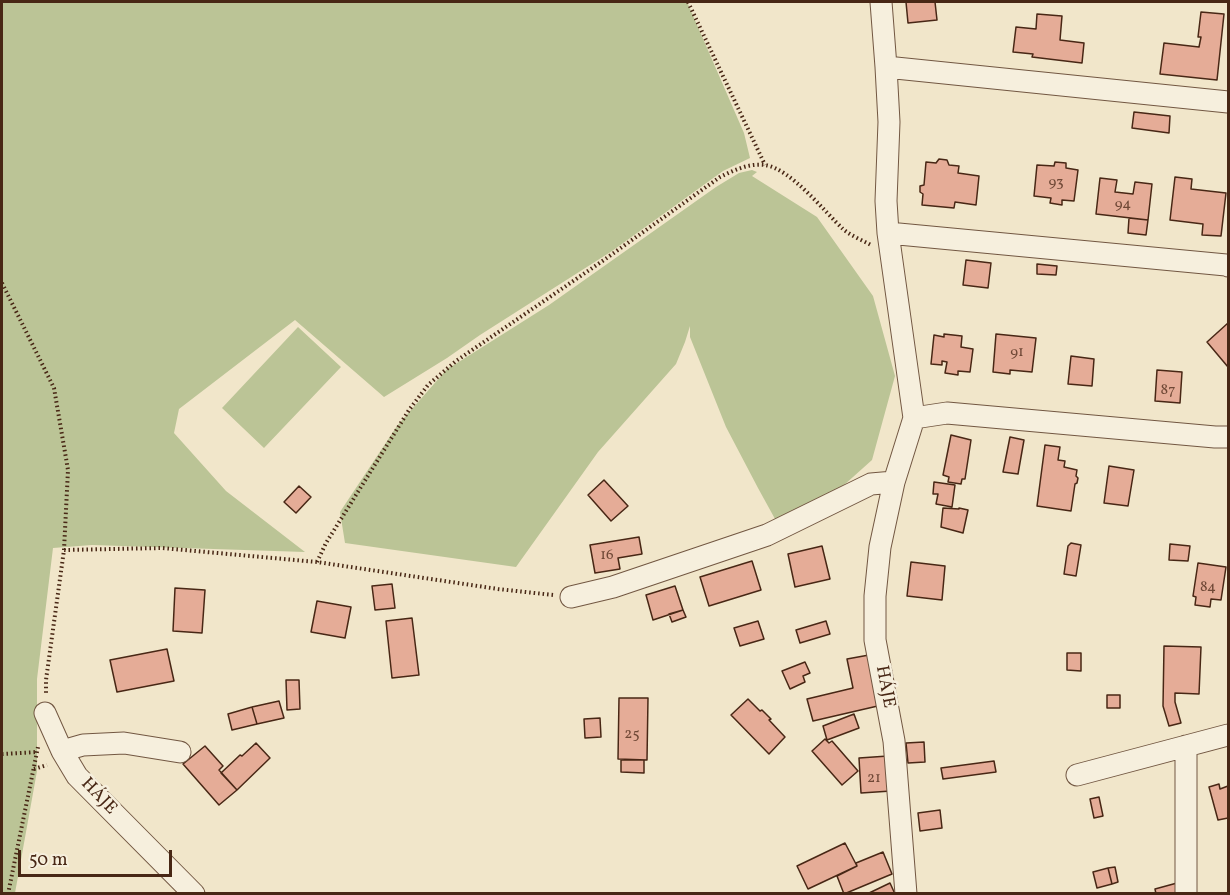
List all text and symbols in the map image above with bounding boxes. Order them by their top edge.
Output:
house number: 93 [1048,174,1064,192]
house number: 94 [1115,196,1131,214]
house number: 91 [1010,344,1024,362]
house number: 87 [1161,382,1175,400]
house number: 16 [600,547,614,565]
house number: 84 [1200,579,1216,597]
street label: HÁJE [869,664,899,710]
house number: 25 [624,726,640,744]
house number: 21 [867,770,881,788]
street label: HÁJE [75,774,121,820]
scale bar [21,838,176,876]
text: 50 m [29,848,68,873]

